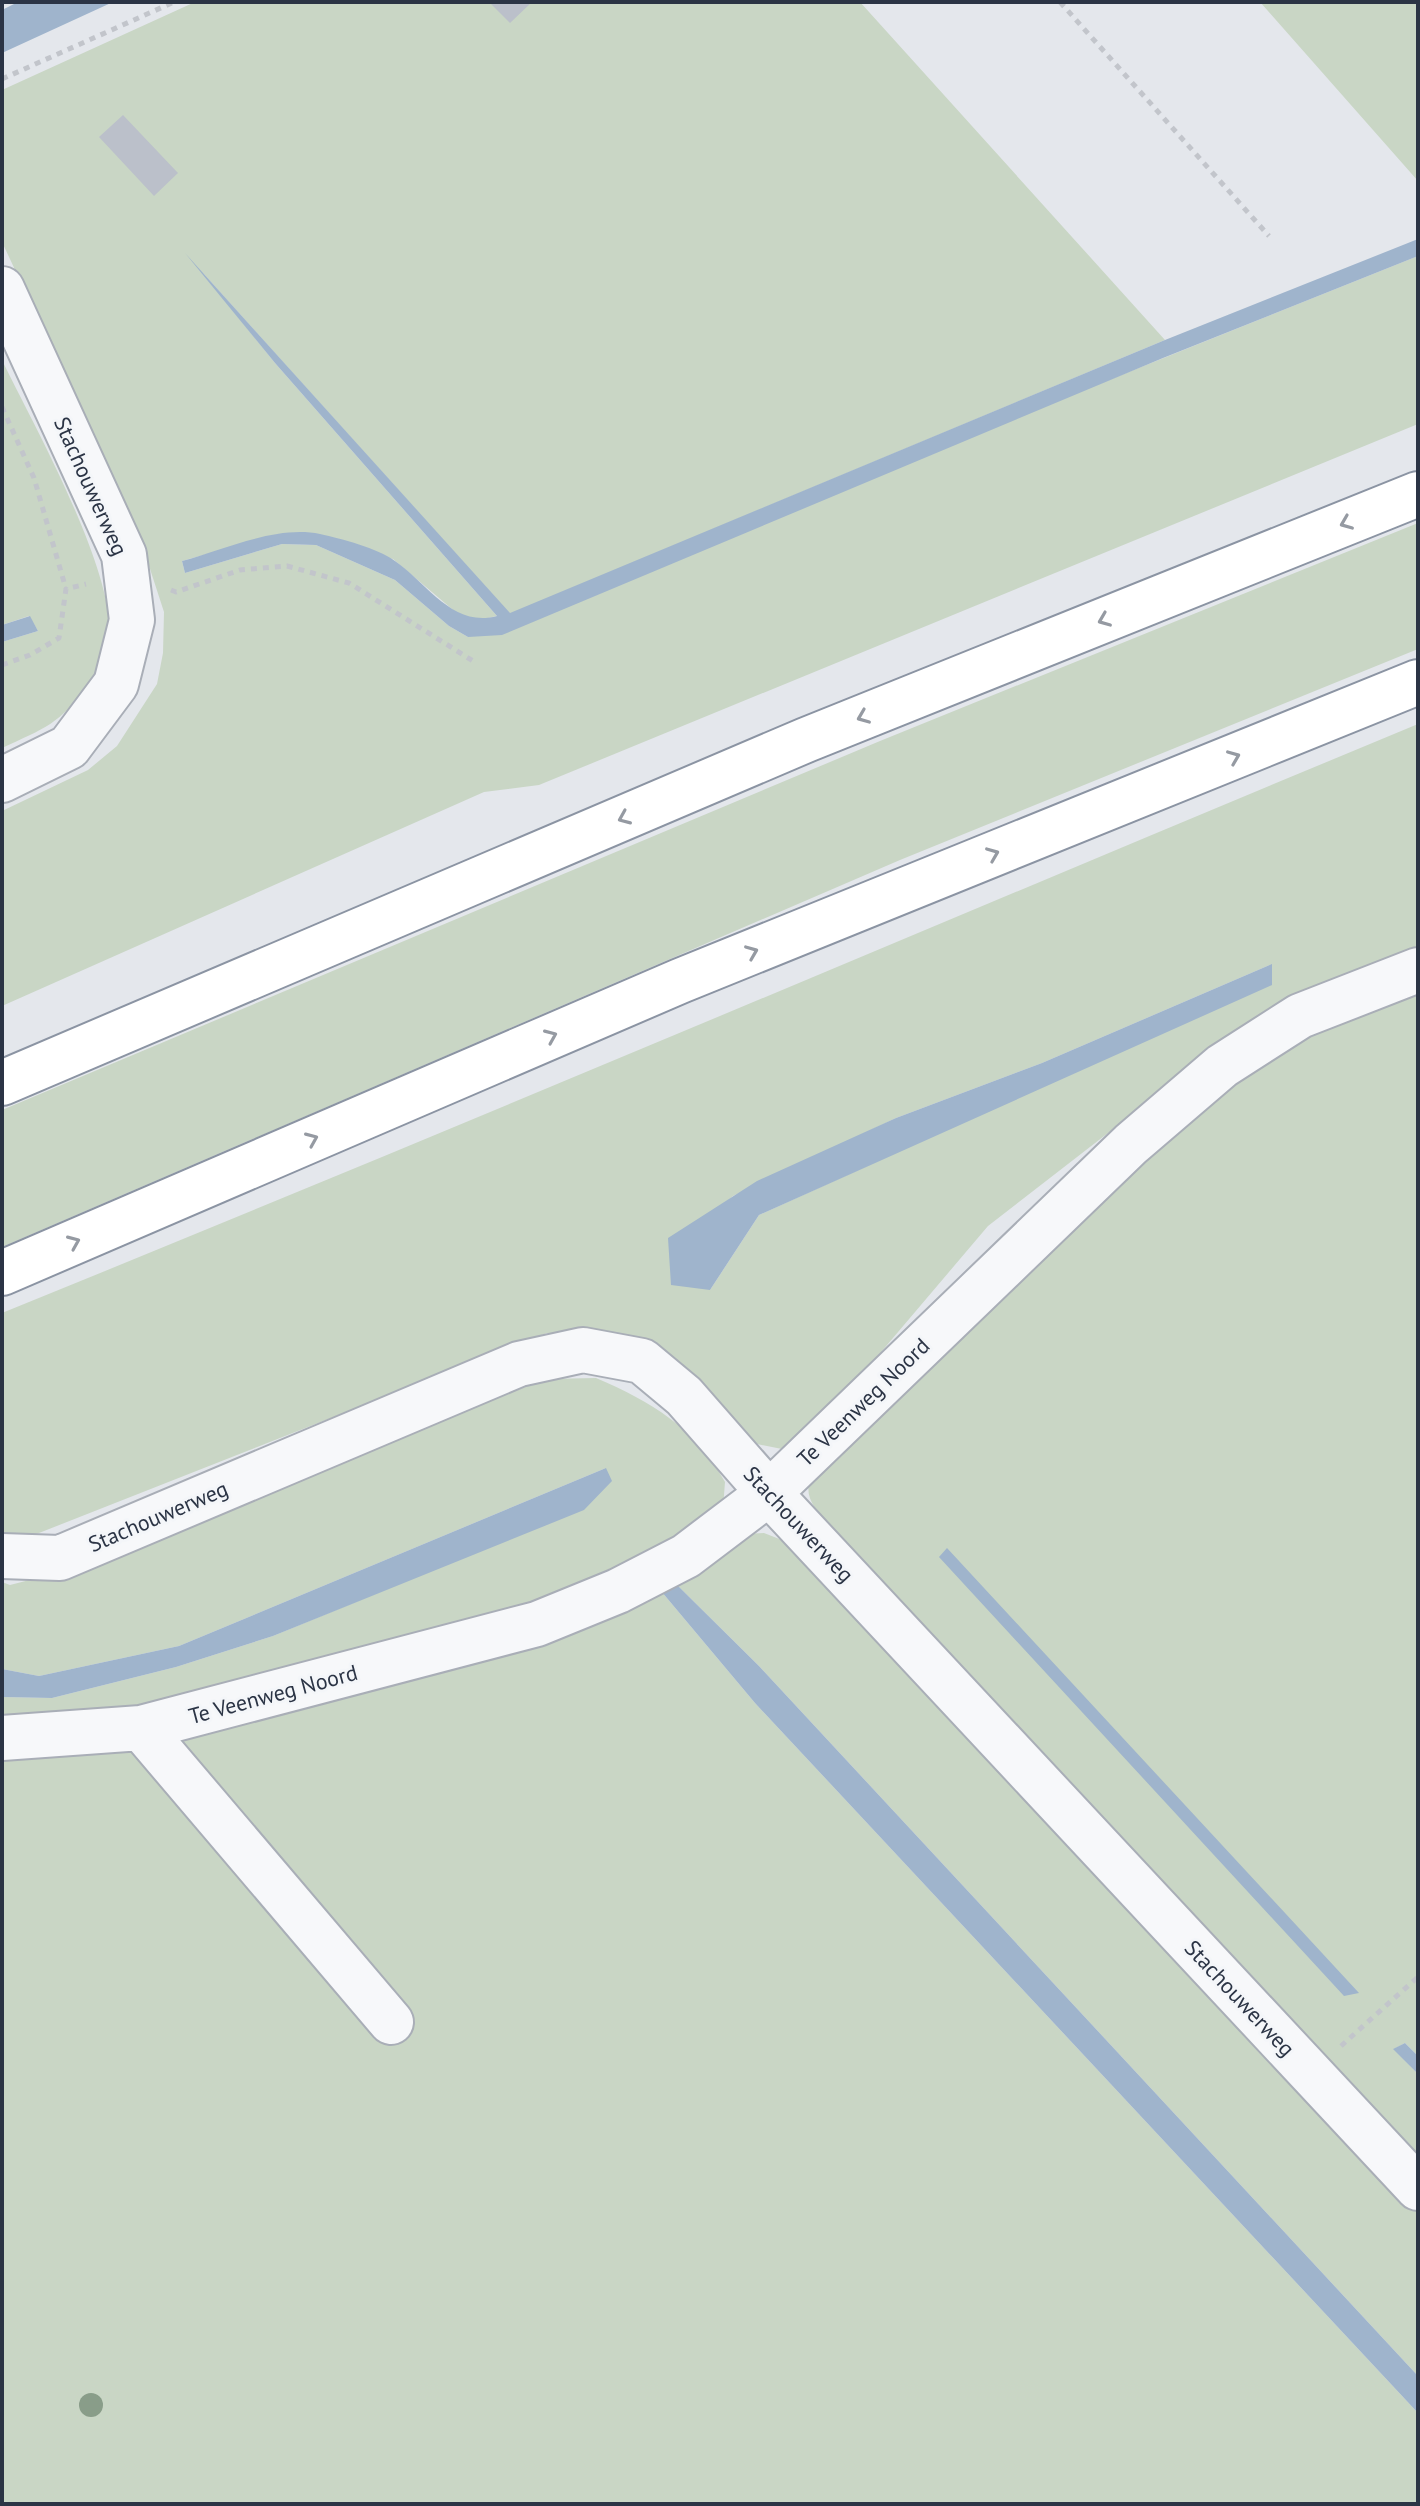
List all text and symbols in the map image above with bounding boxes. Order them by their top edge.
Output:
street label: Stachouwerweg [48,412,134,560]
one-way arrow [1340,513,1354,530]
one-way arrow [1098,610,1112,627]
one-way arrow [857,707,871,724]
one-way arrow [1226,750,1240,766]
one-way arrow [617,808,632,824]
one-way arrow [985,847,999,864]
one-way arrow [744,945,758,961]
one-way arrow [543,1030,557,1046]
one-way arrow [304,1133,319,1149]
one-way arrow [65,1236,80,1252]
street label: Te Veenweg Noord [791,1332,935,1472]
street label: Stachouwerweg [738,1460,860,1588]
street label: Stachouwerweg [84,1474,232,1558]
street label: Te Veenweg Noord [186,1658,360,1730]
street label: Stachouwerweg [1179,1934,1301,2062]

